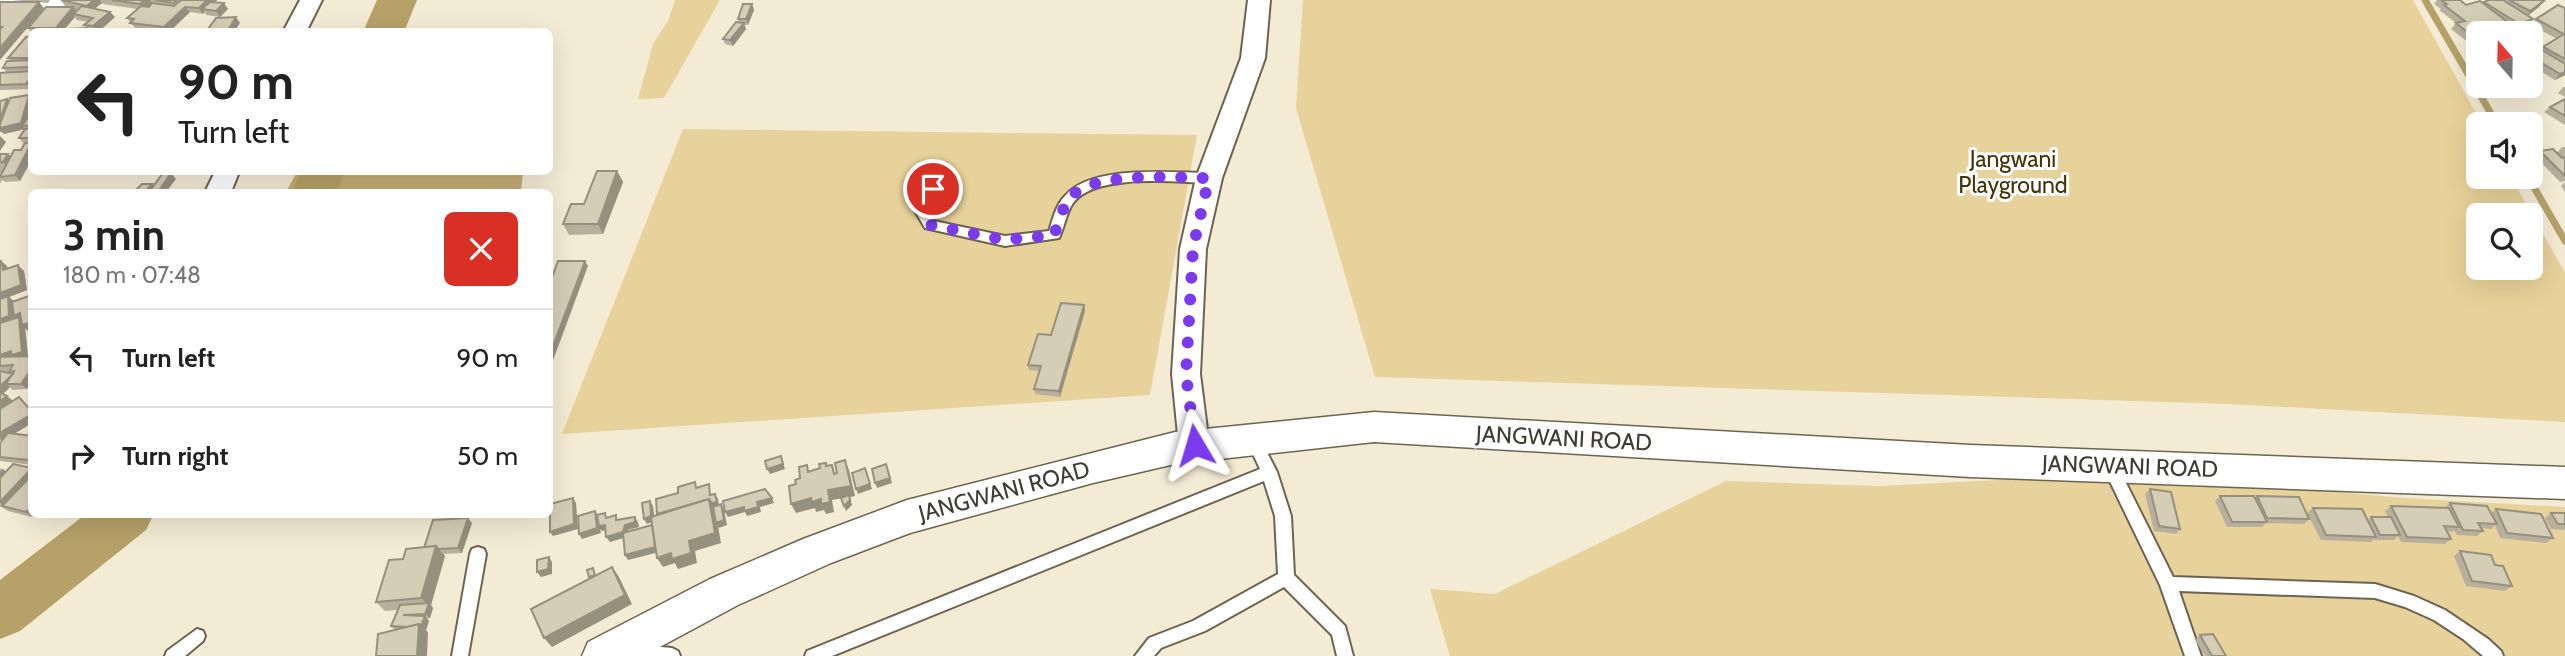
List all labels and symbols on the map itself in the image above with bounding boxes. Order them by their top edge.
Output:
north arrow [2466,21,2543,98]
park label: Jangwani Playground [1958,145,2068,199]
pin [903,159,963,219]
position arrow [1158,408,1232,482]
street label: JANGWANI ROAD [1474,419,1653,457]
street label: JANGWANI ROAD [2040,449,2219,483]
street label: JANGWANI ROAD [914,455,1093,528]

